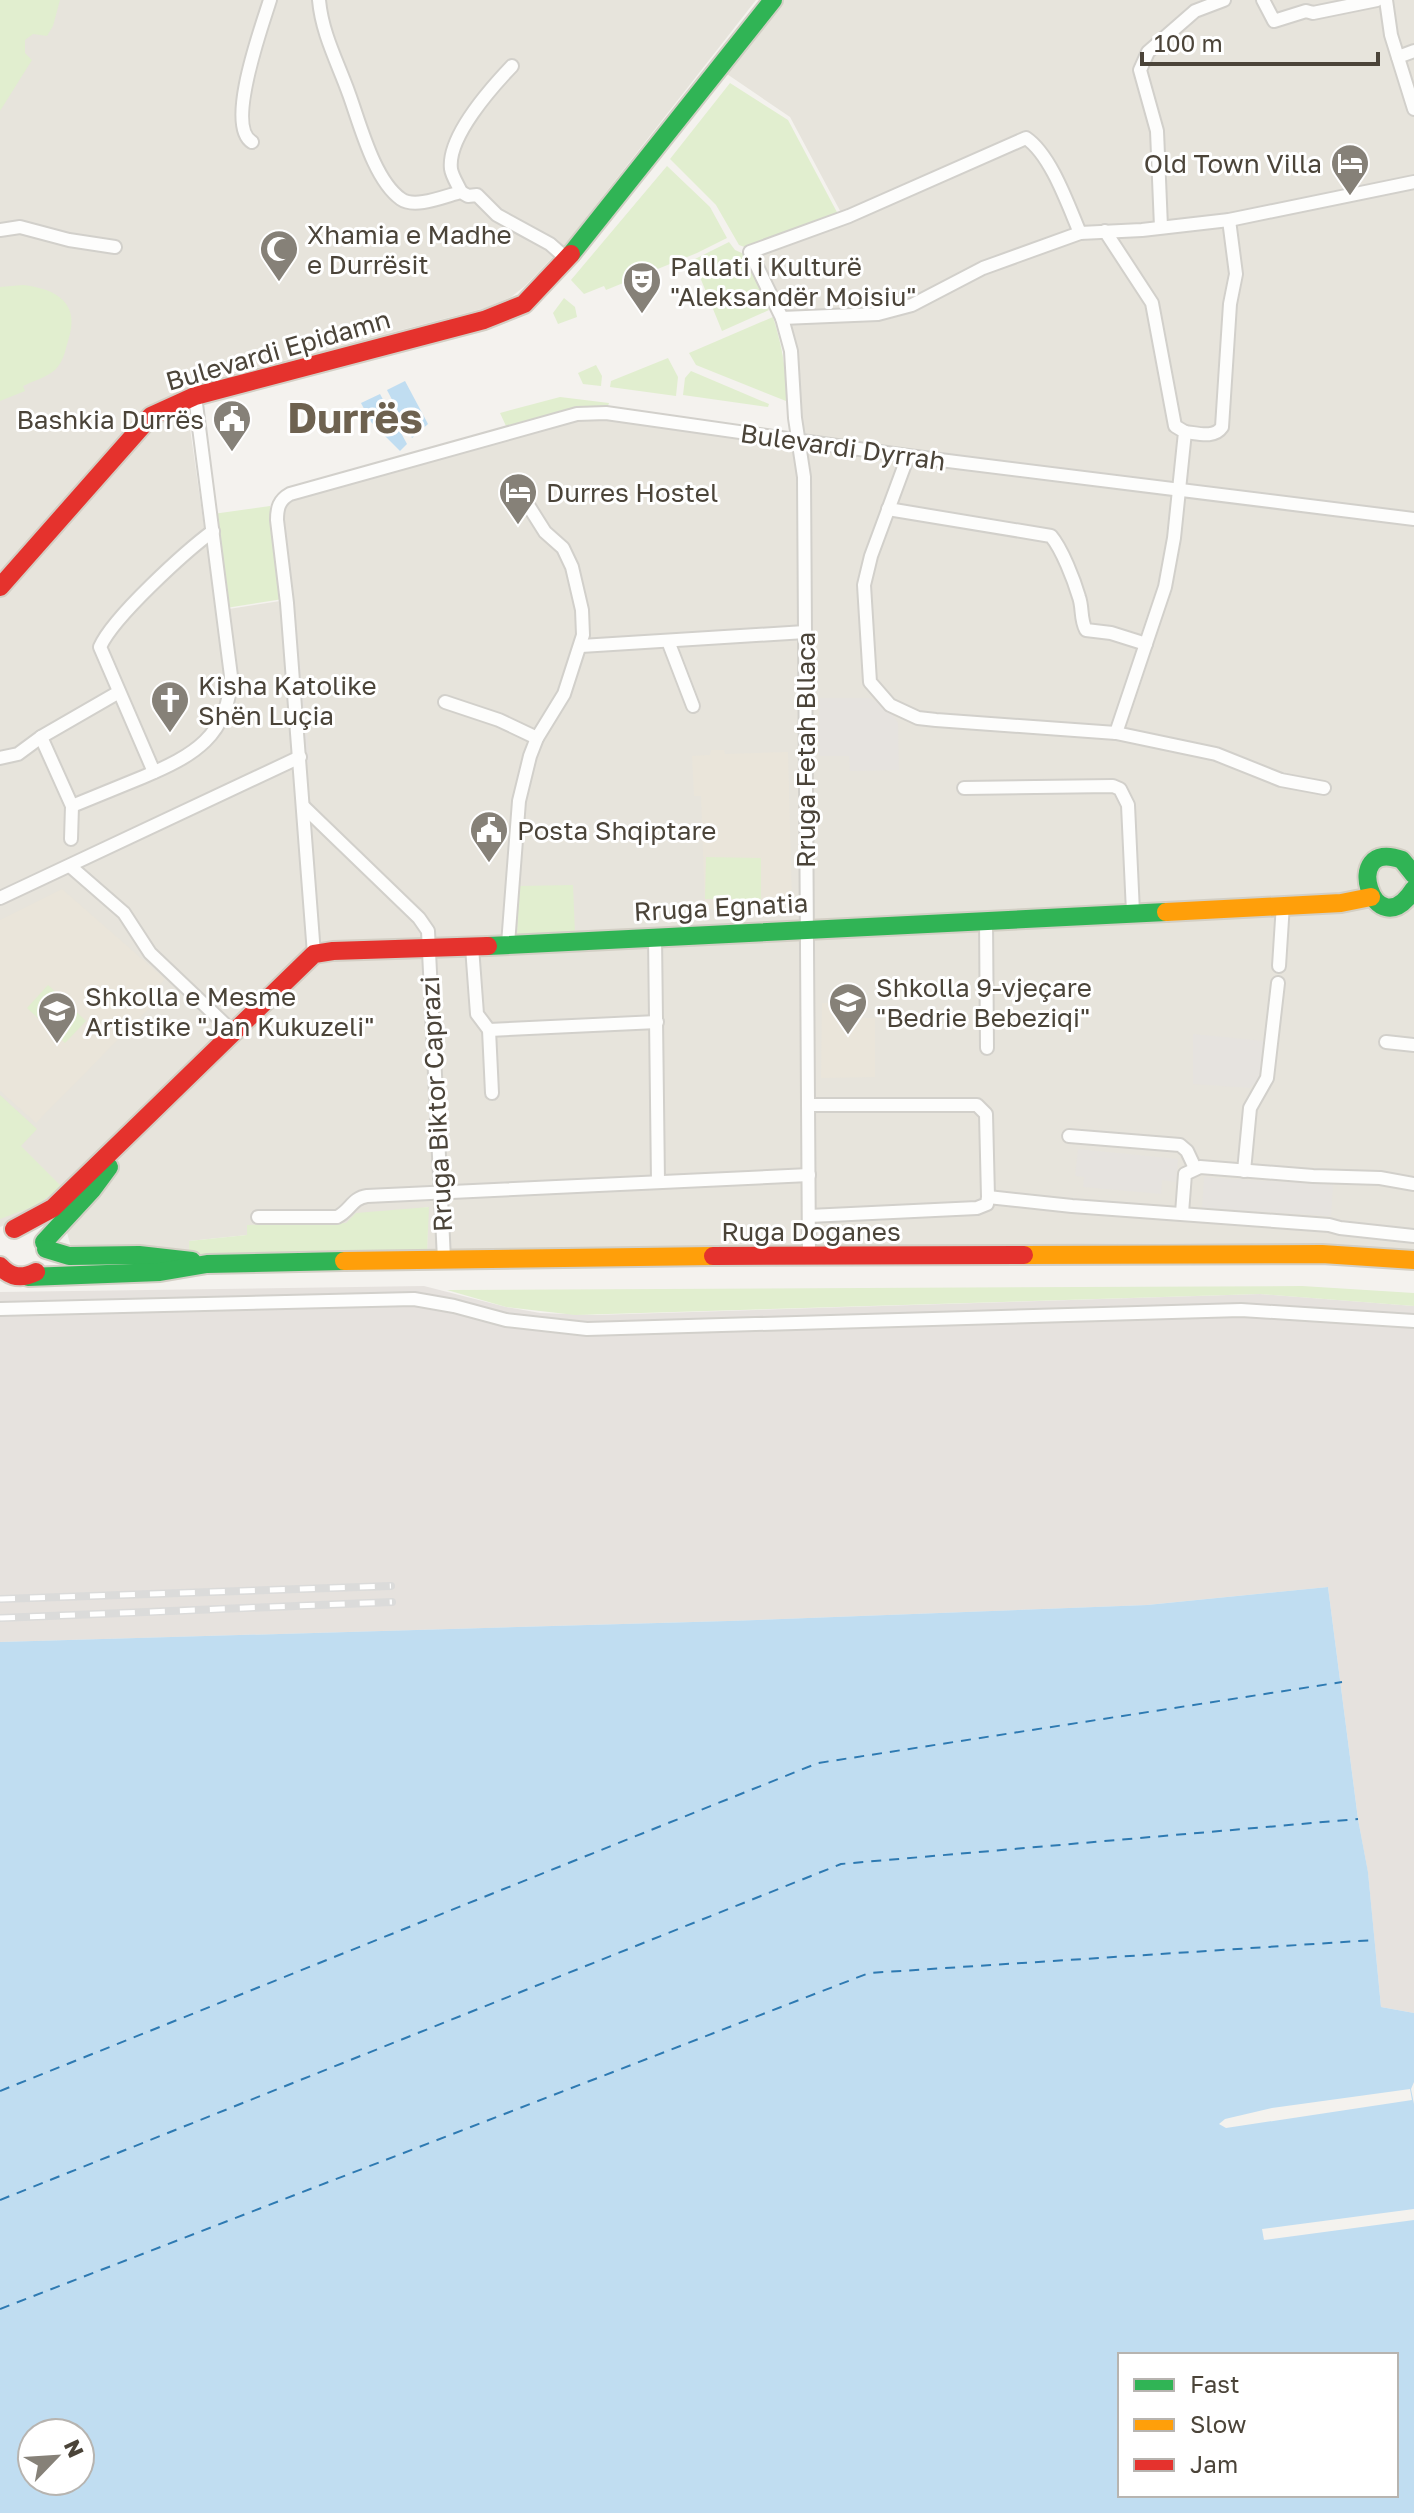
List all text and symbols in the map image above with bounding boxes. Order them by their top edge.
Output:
scale bar [1142,16,1378,66]
text: 100 m [1154,28,1223,57]
hotel icon: Old Town Villa [1329,142,1371,197]
place label: Old Town Villa [1144,148,1322,179]
place label: Xhamia e Madhe e Durrësit [307,219,512,280]
mosque icon: Xhamia e Madhe e Durrësit [258,228,300,283]
place label: Pallati i Kulturë "Aleksandër Moisiu" [670,251,917,312]
theatre icon: Pallati i Kulturë "Aleksandër Moisiu" [621,260,663,315]
street label: Bulevardi Epidamn [162,303,394,397]
district label: Durrës [287,392,423,442]
public building icon: Bashkia Durrës [211,398,253,453]
place label: Bashkia Durrës [16,404,204,435]
street label: Bulevardi Dyrrah [738,417,948,477]
hotel icon: Durres Hostel [497,471,539,526]
place label: Durres Hostel [546,477,718,508]
street label: Rruga Fetah Bllaca [790,632,821,868]
place label: Kisha Katolike Shën Luçia [198,670,377,731]
church icon: Kisha Katolike Shën Luçia [149,679,191,734]
public building icon: Posta Shqiptare [468,809,510,864]
place label: Posta Shqiptare [517,815,716,846]
street label: Rruga Egnatia [633,887,809,927]
place label: Shkolla 9-vjeçare "Bedrie Bebeziqi" [876,972,1092,1033]
street label: Rruga Biktor Caprazi [414,975,458,1233]
place label: Shkolla e Mesme Artistike "Jan Kukuzeli" [85,981,374,1042]
school or university icon: Shkolla 9-vjeçare "Bedrie Bebeziqi" [827,981,869,1036]
school or university icon: Shkolla e Mesme Artistike "Jan Kukuzeli" [36,990,78,1045]
street label: Ruga Doganes [721,1216,901,1247]
legend [1118,2353,1398,2497]
text: Fast [1190,2369,1240,2398]
text: Slow [1190,2409,1246,2438]
north arrow [16,2417,96,2497]
text: N [59,2435,90,2462]
text: Jam [1190,2449,1238,2478]

